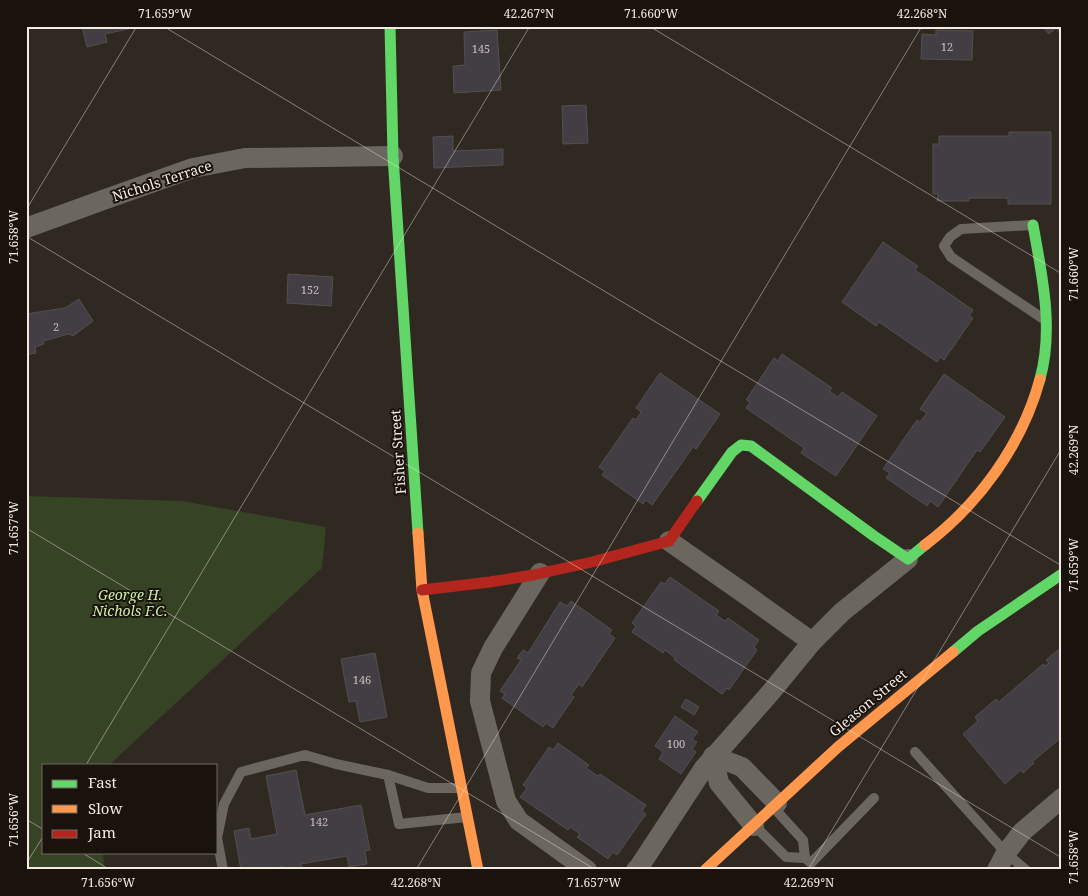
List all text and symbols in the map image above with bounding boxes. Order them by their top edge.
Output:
text: 71.659°W [138,5,192,22]
text: 42.267°N [504,5,554,22]
text: 71.660°W [624,5,678,22]
text: 42.268°N [897,5,947,22]
house number: 12 [941,39,953,54]
house number: 145 [472,41,490,56]
street label: Nichols Terrace [110,155,214,206]
text: 71.658°W [5,210,22,264]
text: 71.660°W [1065,247,1082,301]
house number: 152 [301,282,319,297]
house number: 2 [53,319,59,334]
street label: Fisher Street [385,409,410,495]
text: 42.269°N [1065,425,1082,475]
text: 71.657°W [5,501,22,555]
text: 71.659°W [1065,538,1082,592]
park label: George H. Nichols F.C. [91,585,168,620]
street label: Gleason Street [825,665,911,741]
house number: 146 [353,672,371,687]
house number: 100 [667,736,685,751]
legend [42,764,218,854]
text: Fast [88,772,117,792]
text: 71.656°W [5,793,22,847]
text: Slow [88,798,122,818]
house number: 142 [310,814,328,829]
text: Jam [87,822,116,842]
text: 71.658°W [1065,830,1082,884]
text: 71.656°W [81,874,135,891]
text: 42.268°N [391,874,441,891]
text: 71.657°W [567,874,621,891]
text: 42.269°N [784,874,834,891]

